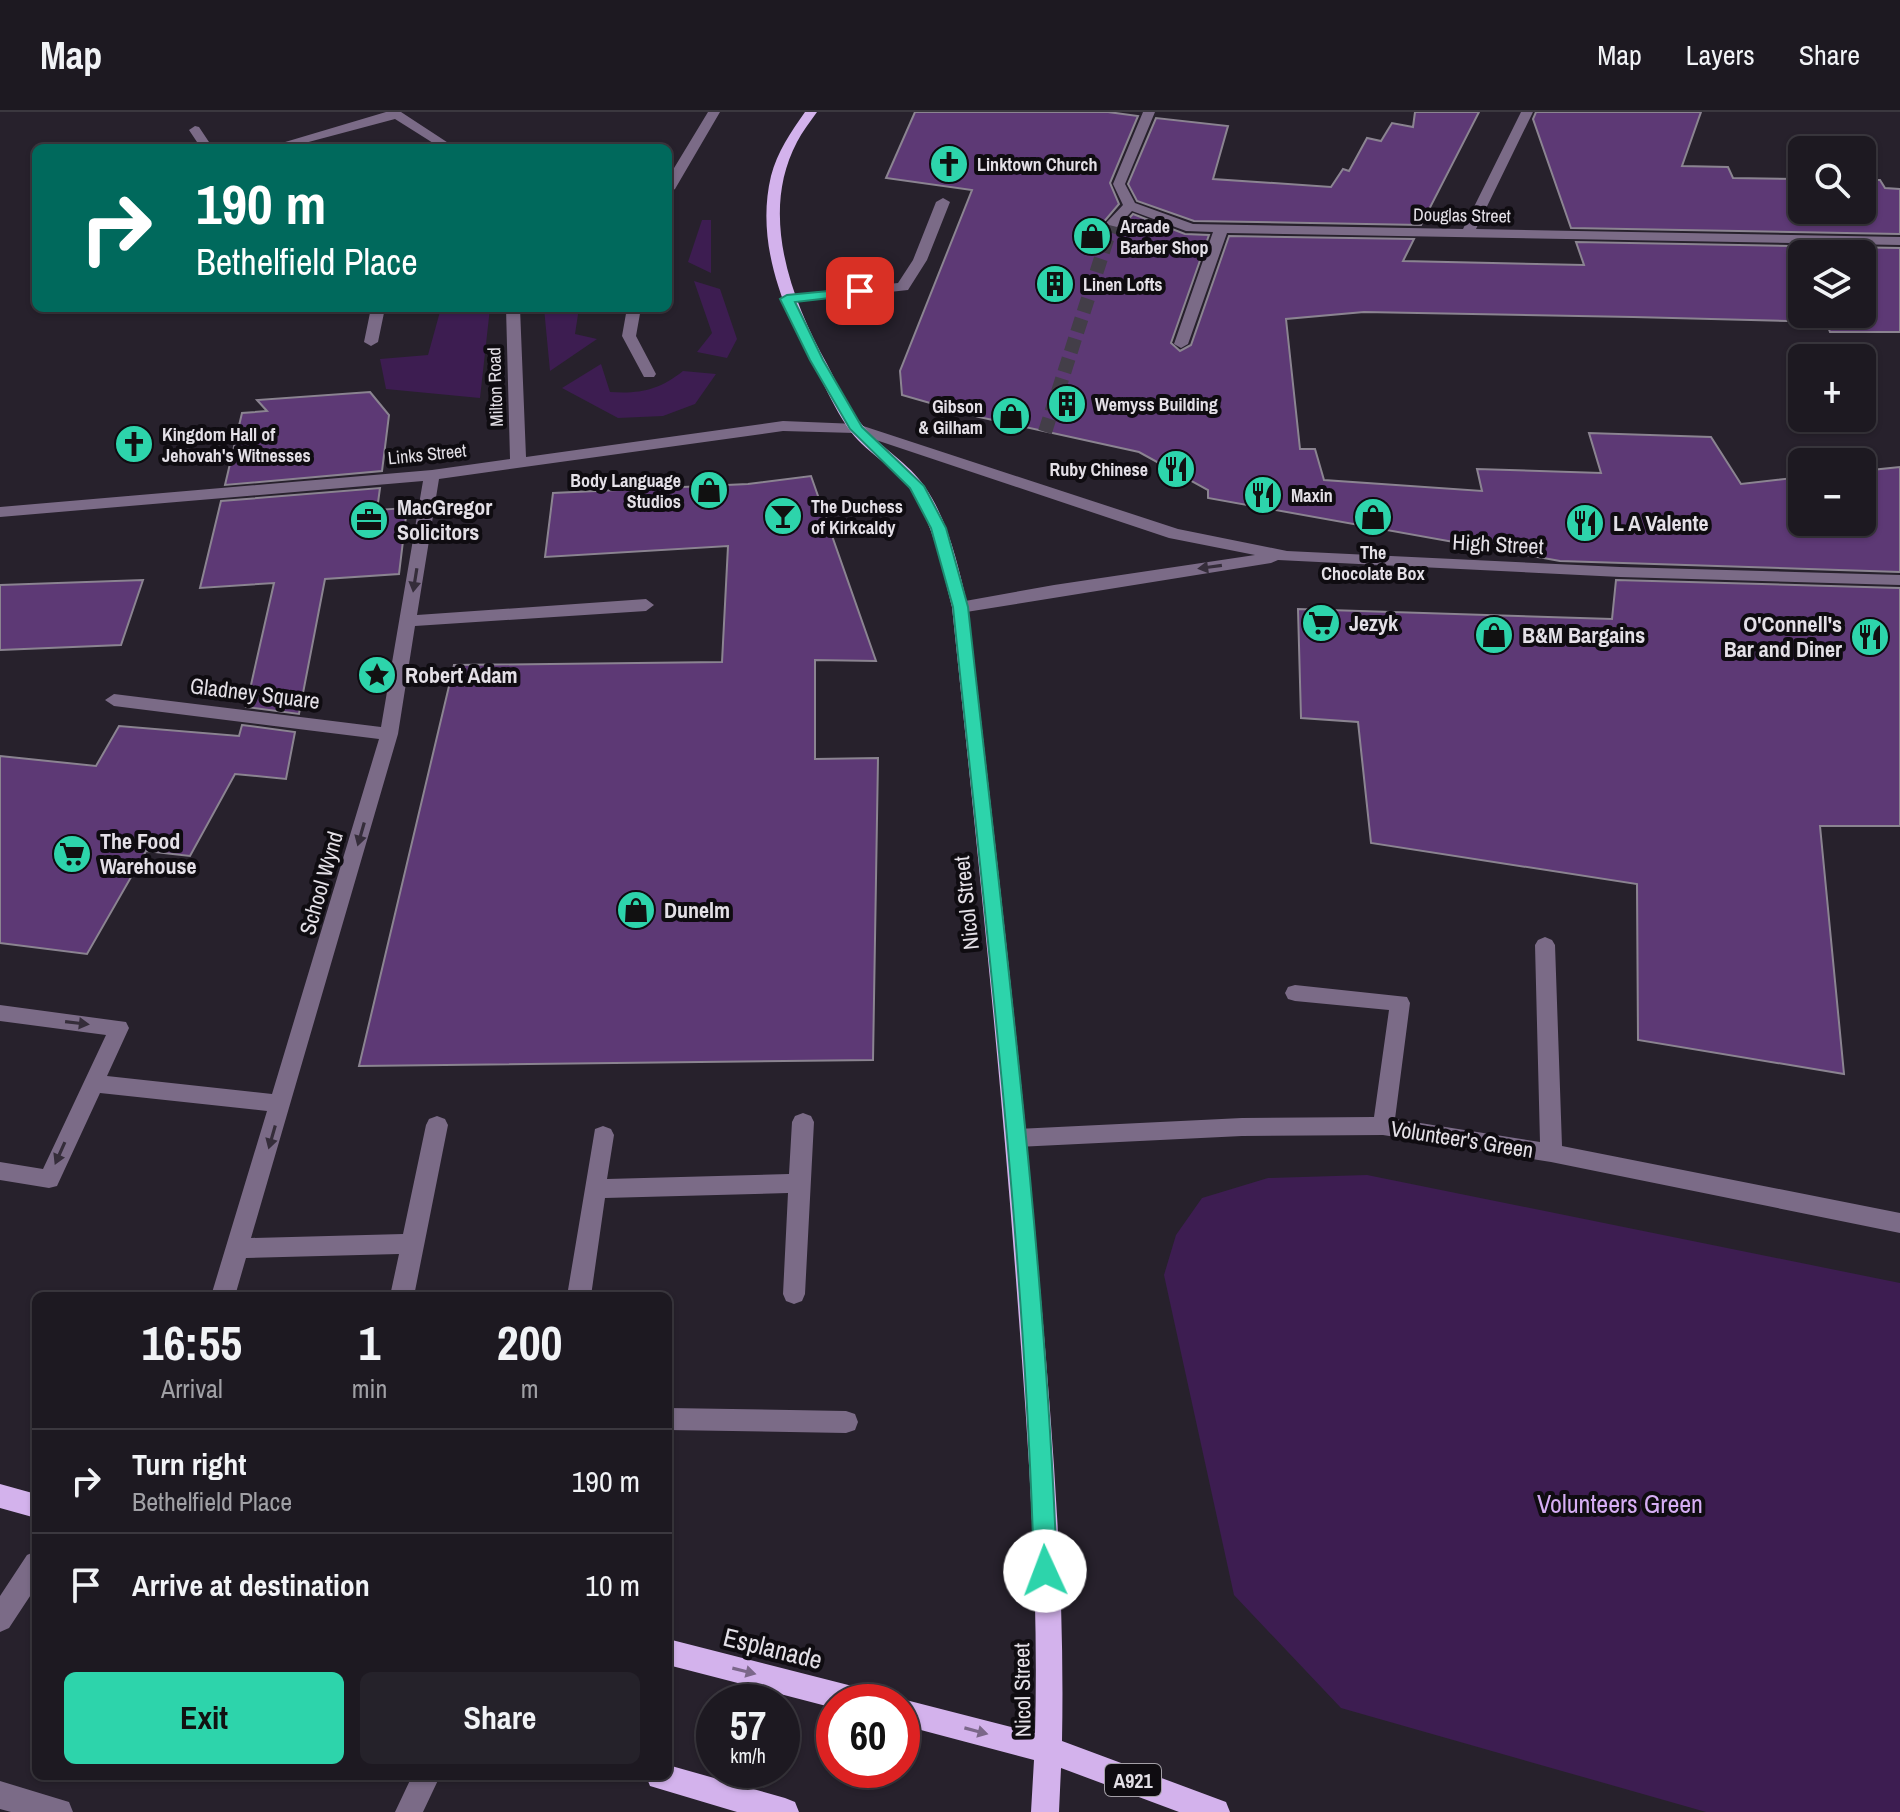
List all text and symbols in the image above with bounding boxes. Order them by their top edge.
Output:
text: Map [40,30,102,81]
text: Map [1597,36,1642,74]
text: Layers [1686,36,1755,74]
text: Share [1799,36,1860,74]
map controls [1788,136,1876,536]
button: search [1788,136,1876,224]
church icon: Linktown Church [928,143,970,185]
place label: Linktown Church [977,152,1098,177]
text: 190 m [196,166,326,241]
icon: right [64,176,168,280]
street label: Douglas Street [1413,202,1511,228]
place label: Arcade Barber Shop [1120,214,1209,260]
shop icon: Arcade Barber Shop [1071,215,1113,257]
text: Bethelfield Place [196,238,418,286]
button: layers [1788,240,1876,328]
pin [826,257,894,325]
building icon: Linen Lofts [1034,263,1076,305]
icon: arrive [838,269,882,313]
place label: Linen Lofts [1083,272,1163,297]
button: + [1788,344,1876,432]
street label: Milton Road [481,347,509,427]
building icon: Wemyss Building [1046,383,1088,425]
place label: Wemyss Building [1095,392,1218,417]
place label: Gibson & Gilham [918,394,983,440]
shop icon: Gibson & Gilham [990,395,1032,437]
place label: Kingdom Hall of Jehovah's Witnesses [162,422,311,468]
church icon: Kingdom Hall of Jehovah's Witnesses [113,423,155,465]
street label: Links Street [387,437,467,471]
restaurant icon: Ruby Chinese [1155,448,1197,490]
button: − [1788,448,1876,536]
place label: Ruby Chinese [1050,457,1148,482]
place label: Body Language Studios [570,468,681,514]
shop icon: Body Language Studios [688,469,730,511]
restaurant icon: Maxin [1242,474,1284,516]
place label: Maxin [1291,483,1333,508]
place label: MacGregor Solicitors [397,492,492,547]
place label: The Duchess of Kirkcaldy [811,494,903,540]
bar icon: The Duchess of Kirkcaldy [762,495,804,537]
shop icon: The Chocolate Box [1352,496,1394,538]
office icon: MacGregor Solicitors [348,499,390,541]
restaurant icon: L A Valente [1564,502,1606,544]
place label: L A Valente [1613,508,1709,538]
street label: High Street [1452,527,1544,561]
place label: The Chocolate Box [1321,540,1425,586]
one-way arrow [1197,561,1222,574]
one-way arrow [408,567,420,592]
supermarket icon: Jezyk [1300,602,1342,644]
place label: Jezyk [1349,608,1399,638]
place label: O'Connell's Bar and Diner [1724,609,1842,664]
shop icon: B&M Bargains [1473,614,1515,656]
restaurant icon: O'Connell's Bar and Diner [1849,616,1891,658]
place label: B&M Bargains [1522,620,1645,650]
place icon: Robert Adam [356,654,398,696]
place label: Robert Adam [405,660,518,690]
street label: Gladney Square [188,670,322,716]
one-way arrow [354,822,367,846]
place label: The Food Warehouse [100,826,197,881]
street label: School Wynd [292,828,350,938]
supermarket icon: The Food Warehouse [51,833,93,875]
street label: Nicol Street [946,855,986,951]
shop icon: Dunelm [615,889,657,931]
place label: Dunelm [664,895,730,925]
one-way arrow [65,1017,90,1030]
street label: Volunteer's Green [1389,1113,1535,1165]
one-way arrow [265,1125,278,1149]
one-way arrow [53,1141,67,1165]
text: 16:55 [142,1310,242,1375]
text: 1 [359,1310,380,1375]
text: 200 [497,1310,562,1375]
text: Arrival [161,1371,223,1406]
text: min [352,1371,387,1406]
text: m [521,1371,539,1406]
text: Turn right [132,1444,246,1484]
icon: right [64,1459,108,1503]
text: 190 m [572,1461,640,1501]
text: Bethelfield Place [132,1484,292,1519]
park label: Volunteers Green [1537,1486,1703,1521]
position arrow [1003,1529,1087,1613]
icon: arrive [64,1563,108,1607]
text: Arrive at destination [132,1565,370,1605]
text: 10 m [585,1565,640,1605]
street label: Esplanade [720,1619,826,1677]
street label: Nicol Street [1006,1643,1038,1737]
one-way arrow [731,1666,756,1678]
button: Exit [64,1672,344,1764]
button: Share [360,1672,640,1764]
speed limit sign: 60 [816,1684,920,1788]
text: 57 [730,1699,766,1752]
one-way arrow [963,1726,988,1738]
text: km/h [730,1742,766,1769]
road number: A921 [1105,1764,1161,1796]

